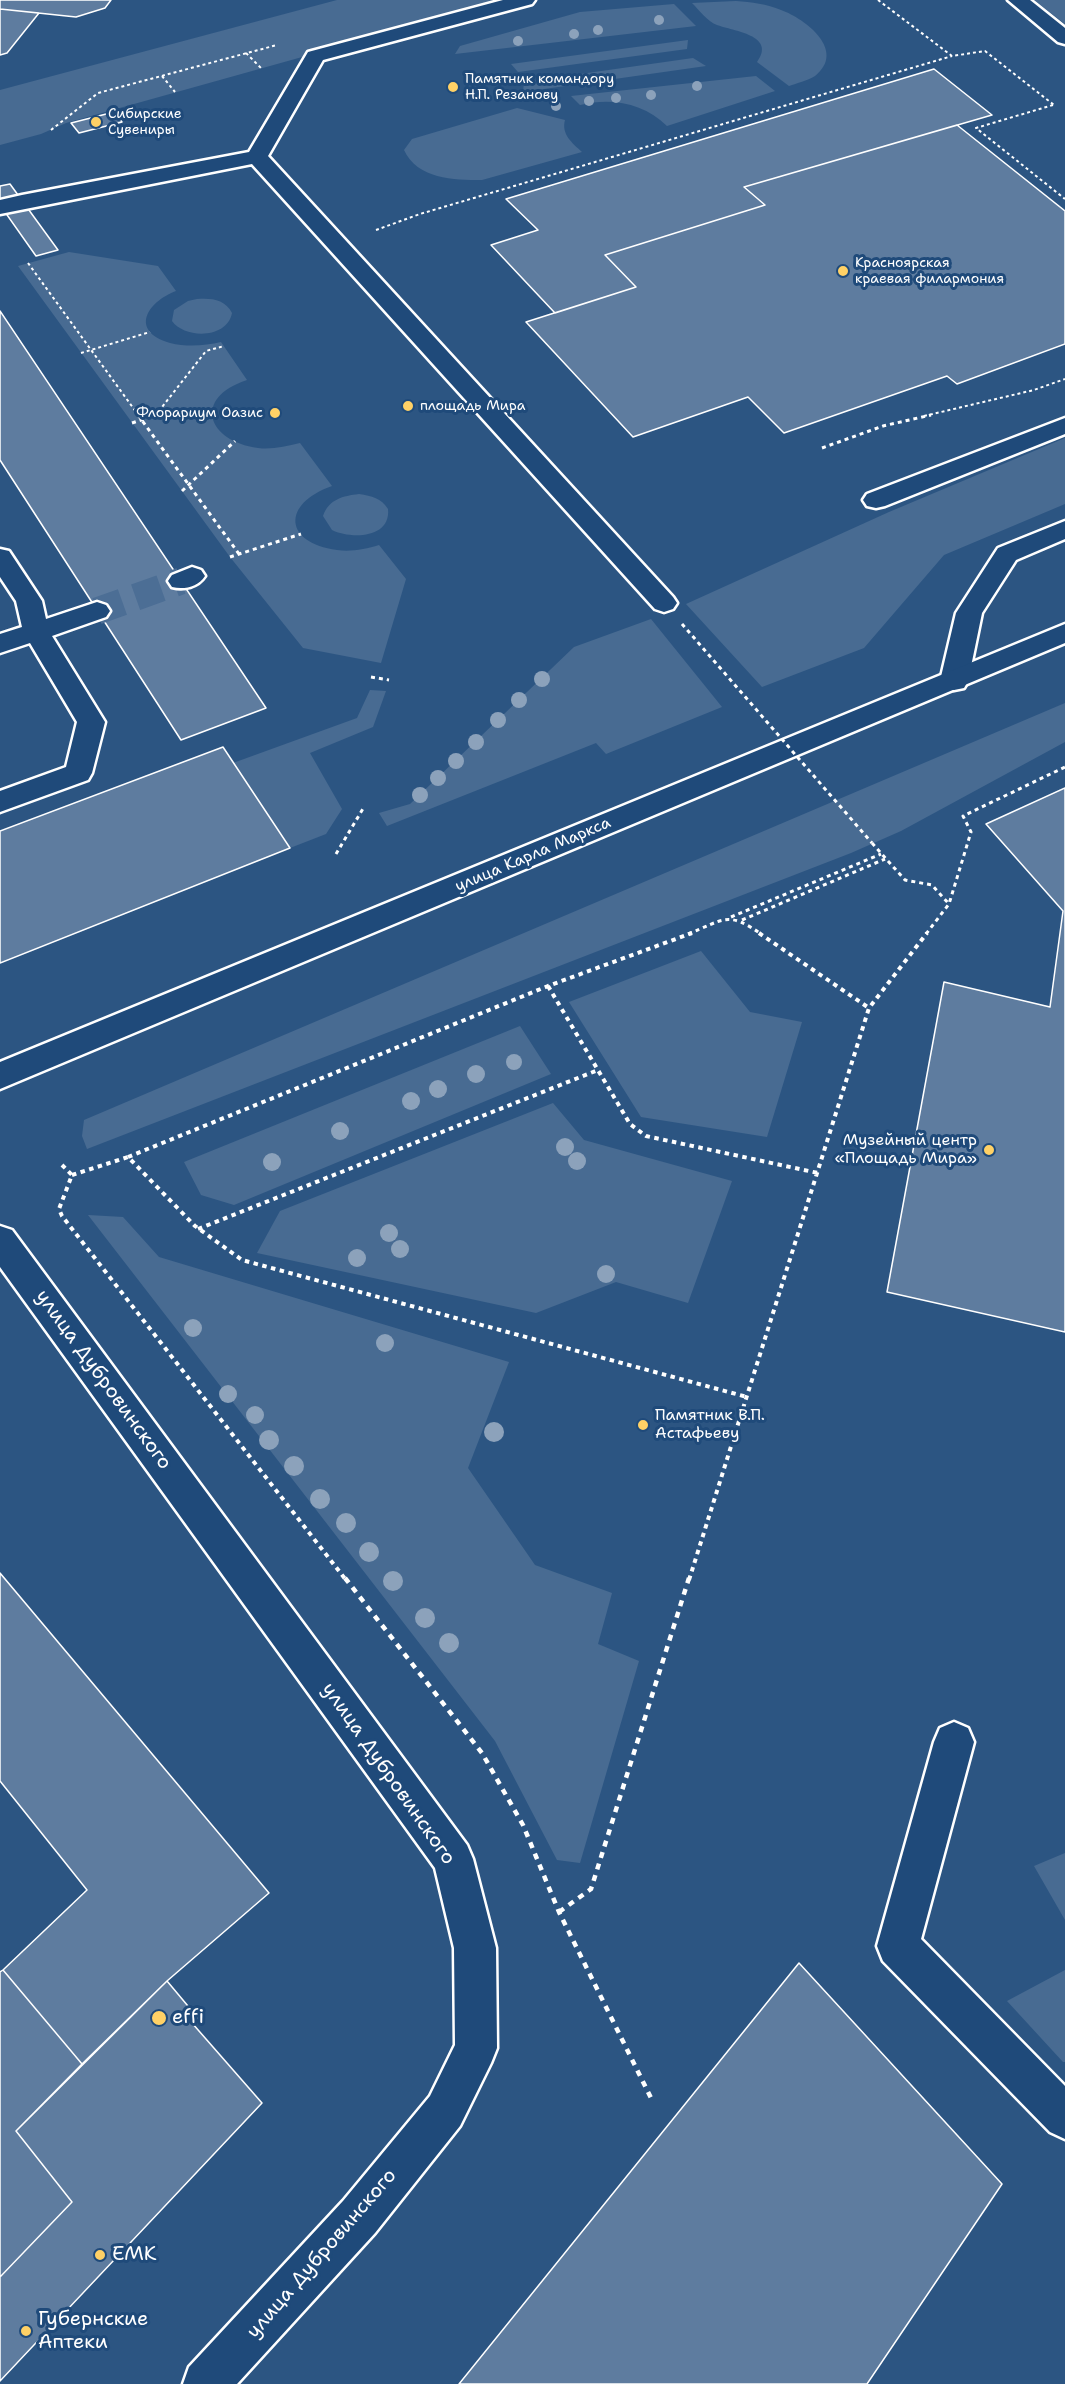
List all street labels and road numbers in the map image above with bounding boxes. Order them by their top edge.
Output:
street label: улица Карла Маркса [452,813,614,897]
street label: улица Дубровинского [30,1285,176,1475]
street label: улица Дубровинского [316,1678,460,1870]
street label: улица Дубровинского [242,2164,402,2344]

